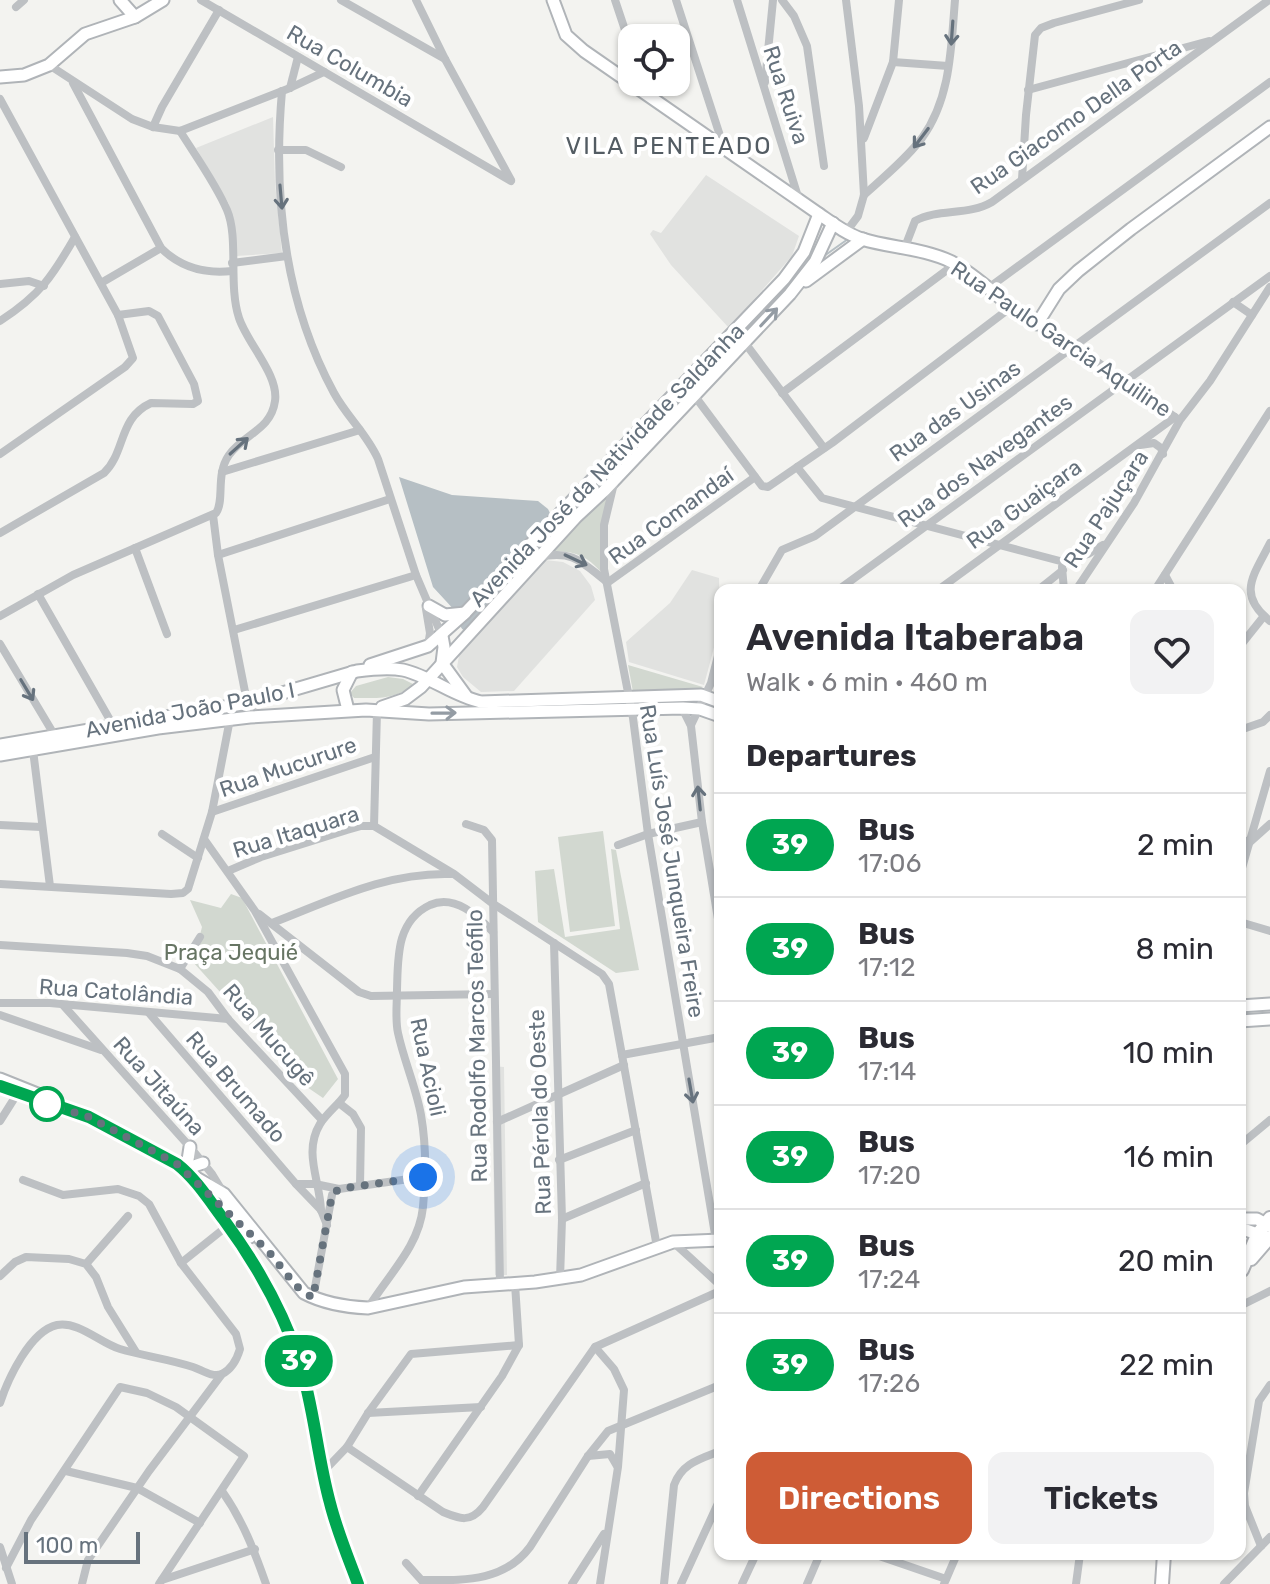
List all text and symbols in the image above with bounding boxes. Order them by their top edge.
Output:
street label: Rua Columbia [282,19,418,113]
one-way arrow [944,19,959,46]
map controls [618,24,690,96]
button: locate [618,24,690,96]
street label: Rua Giacomo Della Porta [965,34,1187,200]
street label: Rua Ruiva [757,42,815,148]
one-way arrow [912,127,929,148]
district label: VILA PENTEADO [565,132,773,160]
one-way arrow [273,183,288,210]
street label: Rua Paulo Garcia Aquiline [946,255,1176,423]
one-way arrow [760,307,779,327]
street label: Avenida José da Natividade Saldanha [464,318,750,612]
street label: Rua das Usinas [884,354,1026,468]
street label: Rua dos Navegantes [892,389,1078,533]
one-way arrow [229,437,249,455]
street label: Rua Pajuçara [1058,445,1154,573]
street label: Rua Guaiçara [961,453,1087,555]
street label: Rua Comandaí [603,461,740,570]
one-way arrow [564,553,588,568]
button: heart [1130,610,1214,694]
text: Avenida Itaberaba [746,614,1084,660]
text: Walk · 6 min · 460 m [746,667,988,698]
street label: Avenida João Paulo I [83,676,297,744]
one-way arrow [20,678,36,701]
street label: Rua Luís José Junqueira Freire [634,702,710,1020]
one-way arrow [430,706,457,721]
street label: Rua Mucurure [216,731,360,803]
text: Departures [746,738,917,774]
one-way arrow [692,785,707,812]
street label: Rua Itaquara [230,800,362,864]
text: Bus [858,812,915,848]
text: 2 min [1137,827,1214,863]
text: 39 [772,828,808,861]
text: 17:06 [858,848,921,879]
street label: Rua Rodolfo Marcos Teófilo [461,909,493,1183]
text: Bus [858,916,915,952]
text: 8 min [1135,931,1214,967]
text: 39 [772,932,808,965]
park label: Praça Jequié [164,939,298,966]
text: 17:12 [858,952,916,983]
street label: Rua Catolândia [38,973,194,1011]
street label: Rua Mucugê [217,978,321,1092]
street label: Rua Pérola do Oeste [523,1009,557,1215]
street label: Rua Acioli [404,1015,452,1119]
text: Bus [858,1020,915,1056]
street label: Rua Brumado [180,1026,292,1148]
street label: Rua Jitaúna [108,1031,210,1141]
text: 10 min [1123,1035,1214,1071]
text: 39 [772,1036,808,1069]
text: 17:14 [858,1056,916,1087]
one-way arrow [684,1077,699,1103]
unlabelled marker [30,1087,64,1121]
text: Bus [858,1124,915,1160]
text: 16 min [1124,1139,1214,1175]
text: 39 [772,1140,808,1173]
your location [403,1157,443,1197]
text: 17:20 [858,1160,921,1191]
text: Bus [858,1228,915,1264]
text: 20 min [1118,1243,1214,1279]
text: 39 [772,1244,808,1277]
text: 17:24 [858,1264,920,1295]
text: Bus [858,1332,915,1368]
line badge: 39 [263,1335,335,1387]
text: 39 [281,1344,317,1377]
text: 22 min [1119,1347,1214,1383]
text: 39 [772,1348,808,1381]
text: 17:26 [858,1368,920,1399]
button: Directions [746,1452,972,1544]
button: Tickets [988,1452,1214,1544]
scale bar [24,1528,140,1564]
text: 100 m [36,1532,98,1559]

